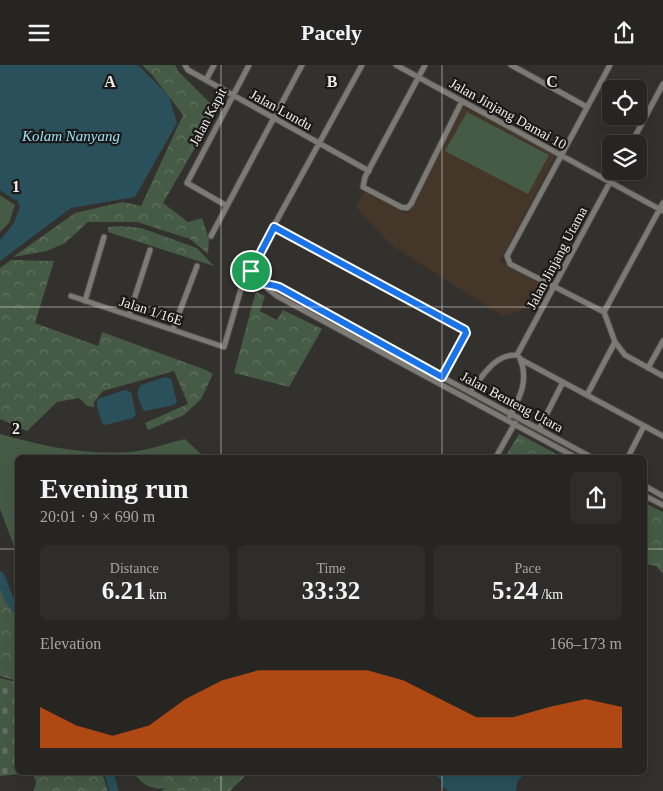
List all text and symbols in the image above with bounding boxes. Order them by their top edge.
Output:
icon: menu [25,19,53,47]
icon: share [610,19,638,47]
text: Pacely [301,20,362,45]
text: A [104,73,116,90]
text: B [327,73,338,90]
text: C [546,73,558,90]
street label: Jalan Jinjang Damai 10 [447,76,569,152]
map controls [602,80,647,180]
button: locate [602,80,647,125]
street label: Jalan Kapit [187,85,230,148]
street label: Jalan Lundu [247,87,315,133]
water label: Kolam Nanyang [21,128,120,144]
button: layers [602,135,647,180]
text: 1 [12,178,20,195]
street label: Jalan Jinjang Utama [524,204,591,312]
pin [230,250,272,292]
icon: arrive [237,257,265,285]
street label: Jalan 1/16E [117,294,185,328]
street label: Jalan Benteng Utara [458,369,566,436]
text: 2 [12,420,20,437]
button: share [570,472,622,524]
text: Evening run [40,473,189,504]
text: 20:01 · 9 × 690 m [40,508,155,525]
text: Distance [110,561,159,576]
text: Time [316,561,346,576]
text: Pace [514,561,541,576]
text: 6.21 [102,577,146,604]
text: 33:32 [302,577,360,604]
text: 5:24 [492,577,538,604]
text: km [146,587,167,602]
text: /km [538,587,563,602]
text: Elevation [40,635,101,652]
text: 166–173 m [550,635,622,652]

